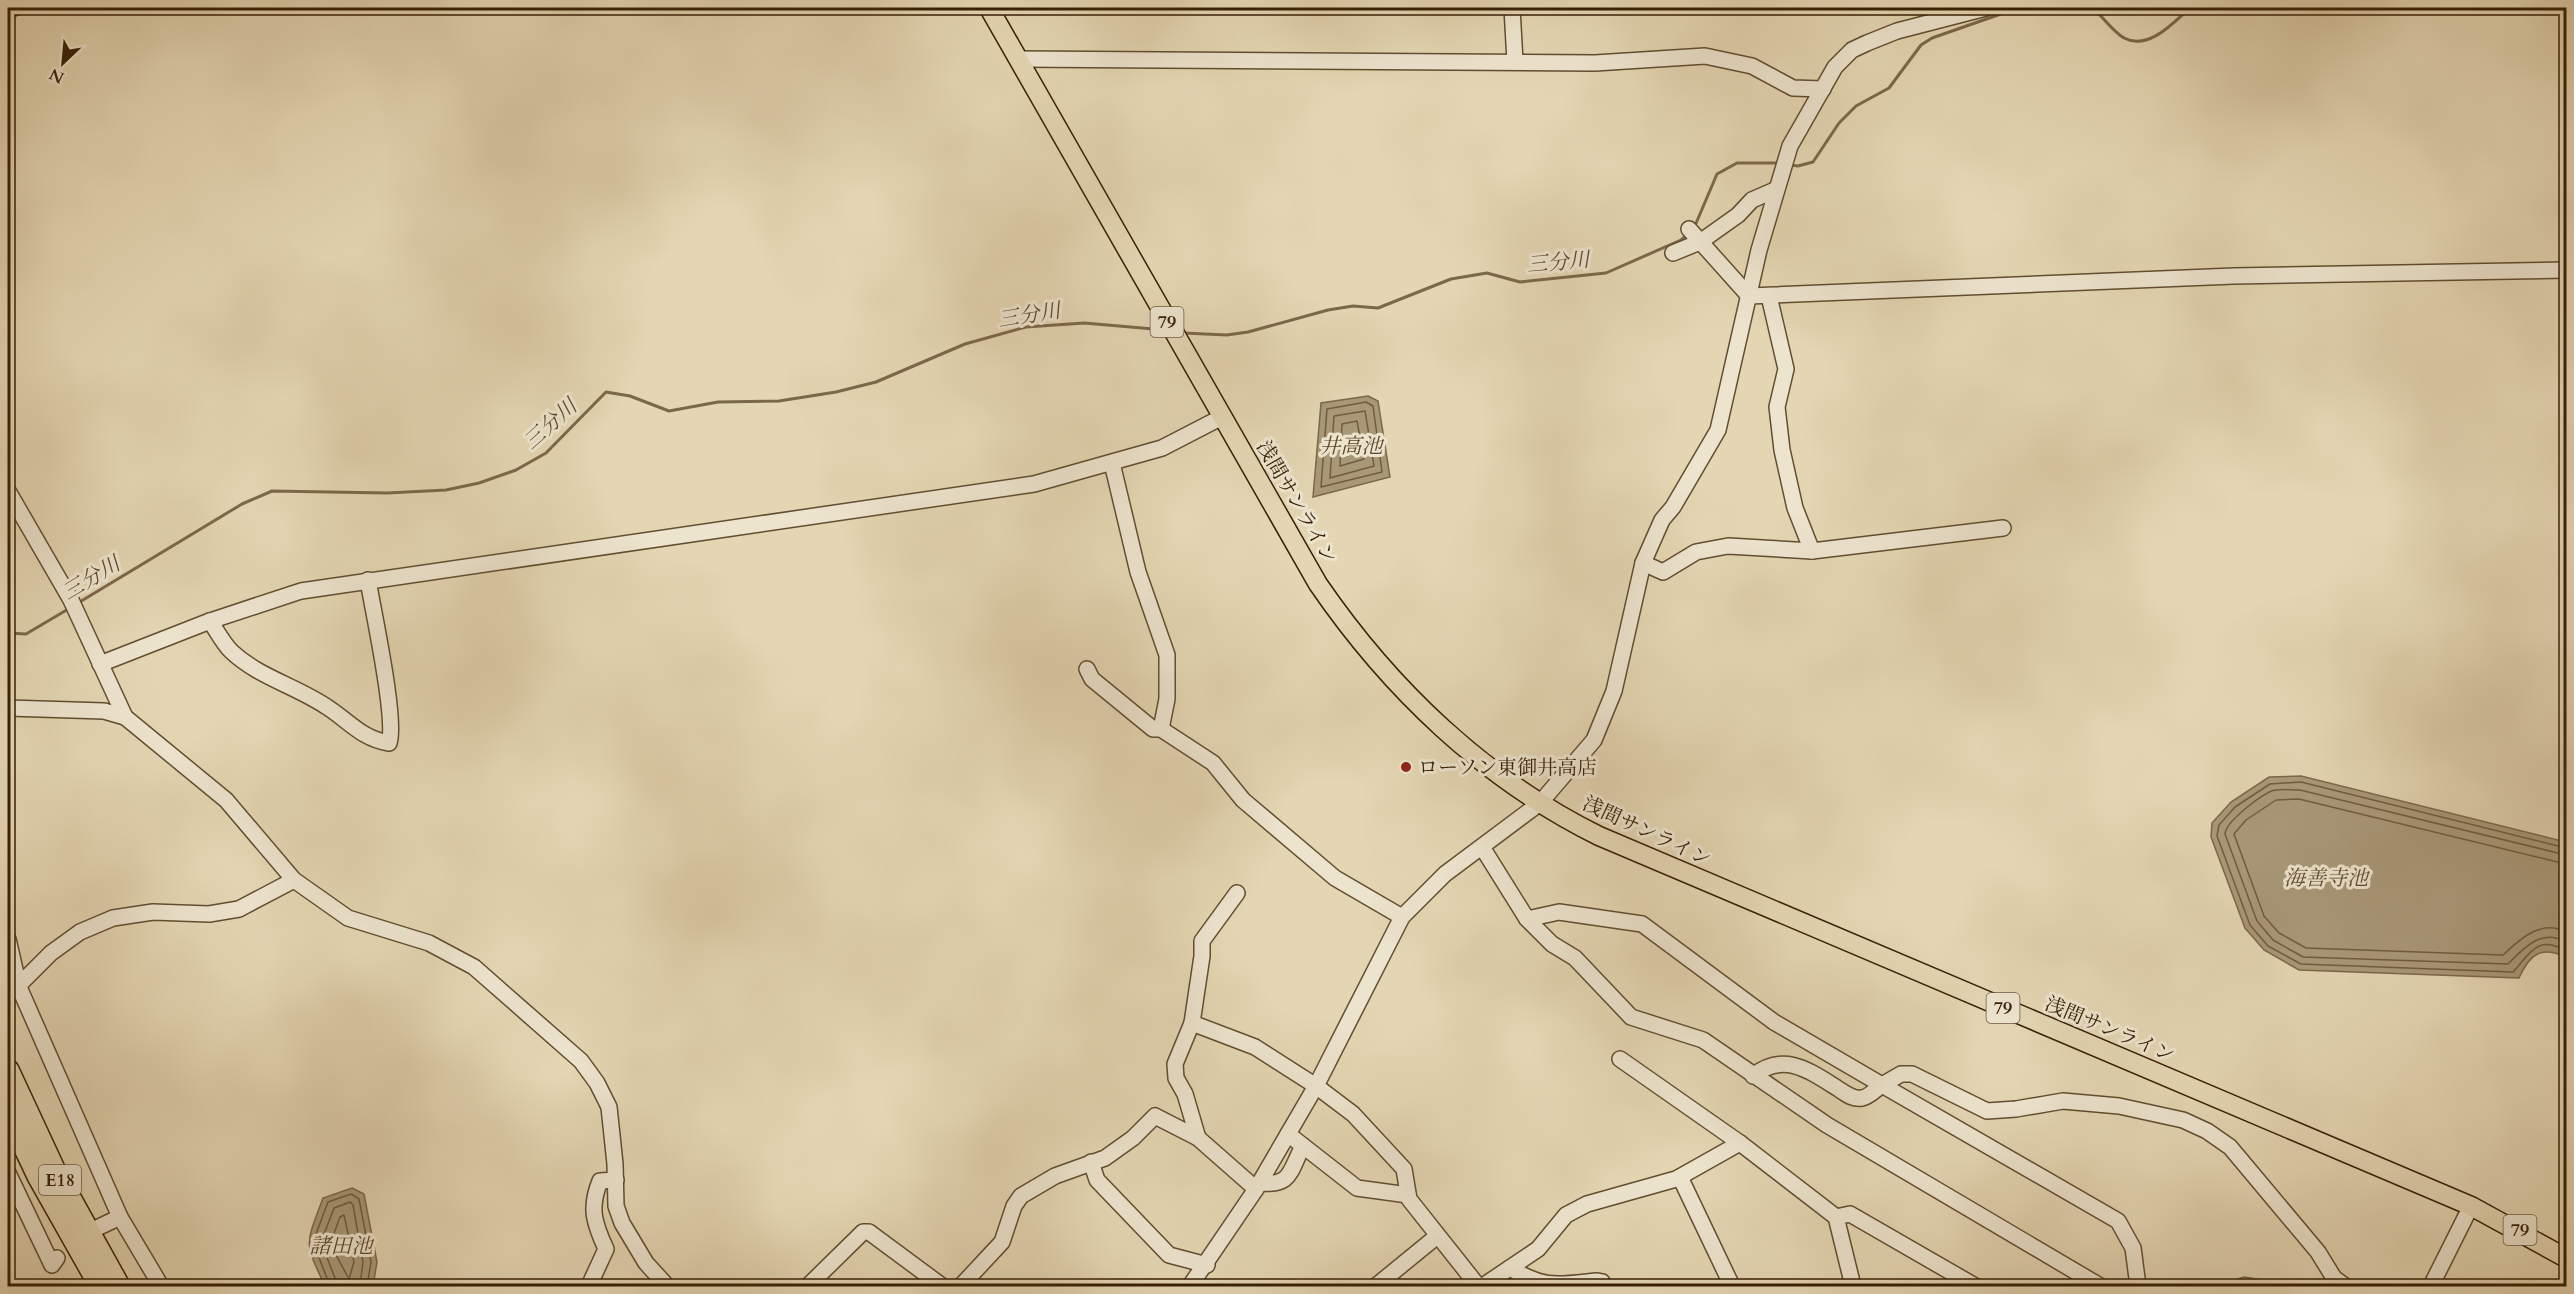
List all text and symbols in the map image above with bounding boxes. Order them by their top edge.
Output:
north arrow [33,33,93,93]
text: N [46,63,68,89]
water label: 三分川 [1525,245,1593,280]
water label: 三分川 [996,296,1064,335]
road number: 79 [1150,307,1184,337]
water label: 三分川 [517,391,585,456]
water label: 井高池 [1320,432,1384,461]
street label: 浅間サンライン [1250,436,1343,569]
water label: 三分川 [57,549,127,607]
place label: ローソン東御井高店 [1418,754,1597,781]
marker: ローソン東御井高店 [1399,760,1413,774]
street label: 浅間サンライン [1578,790,1715,873]
water label: 海善寺池 [2284,864,2370,893]
street label: 浅間サンライン [2041,990,2179,1069]
road number: 79 [1986,993,2020,1023]
road number: E18 [39,1165,81,1195]
road number: 79 [2504,1215,2536,1245]
water label: 諸田池 [310,1232,374,1261]

